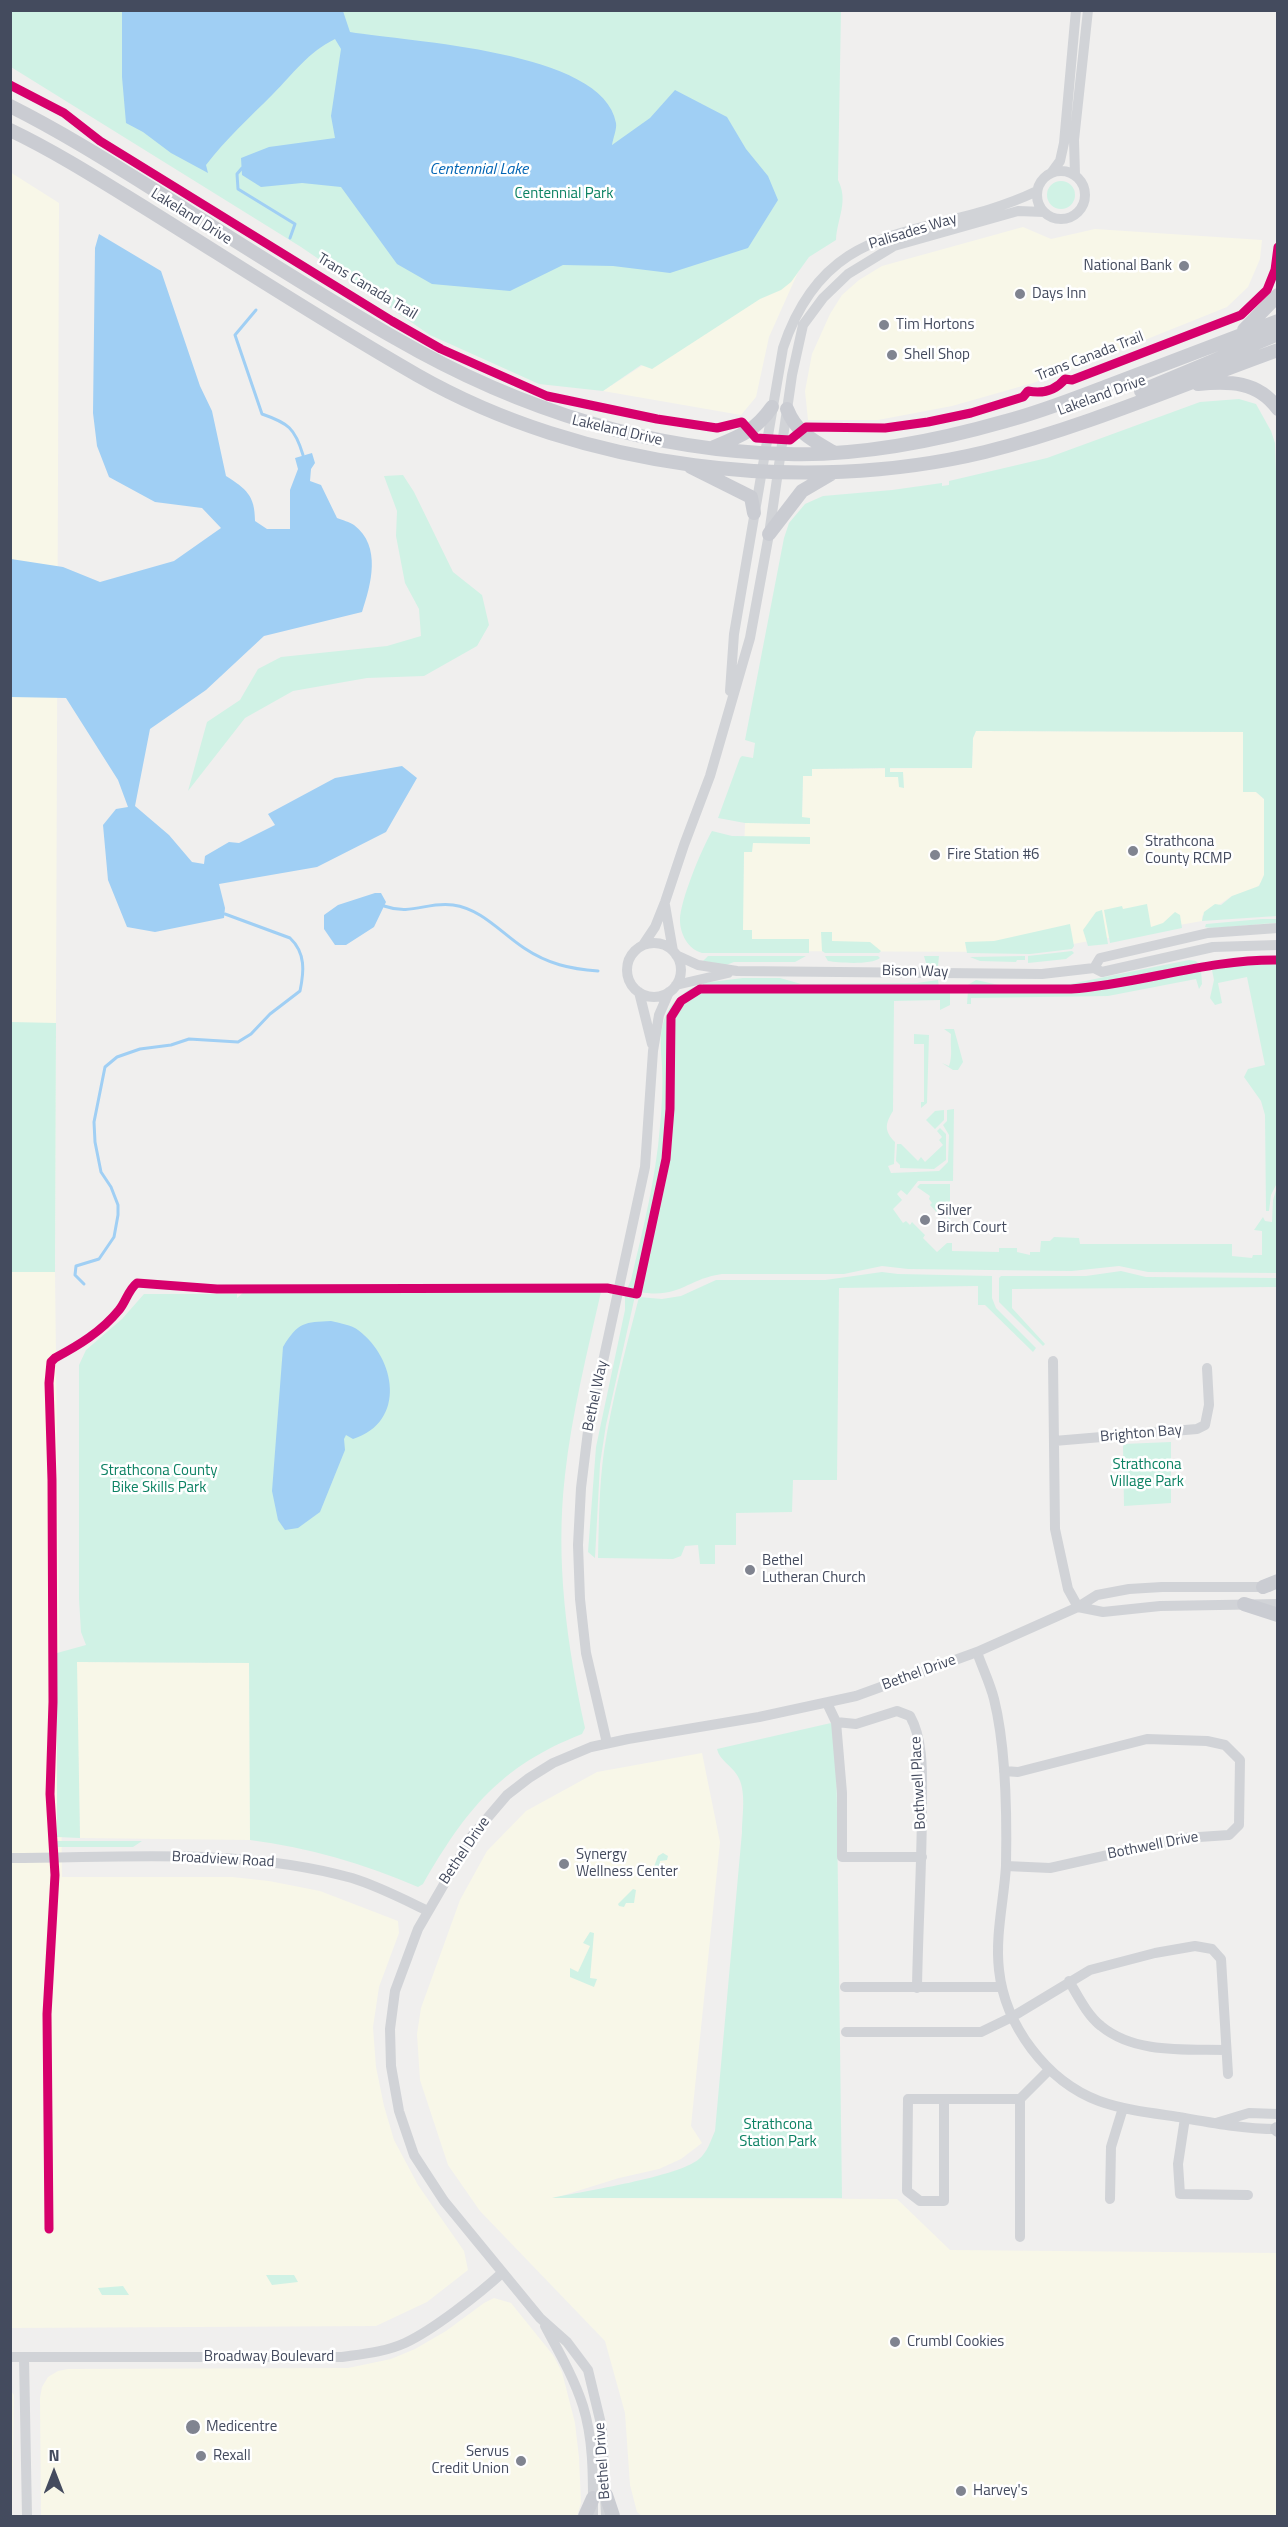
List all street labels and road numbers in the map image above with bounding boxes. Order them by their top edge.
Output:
street label: Lakeland Drive [147,185,235,249]
street label: Palisades Way [867,210,959,254]
street label: Trans Canada Trail [314,250,420,324]
street label: Trans Canada Trail [1034,328,1146,386]
street label: Lakeland Drive [1056,372,1148,420]
street label: Lakeland Drive [570,412,664,450]
street label: Bison Way [882,962,948,982]
street label: Bethel Way [580,1359,612,1433]
street label: Brighton Bay [1099,1421,1183,1447]
street label: Bethel Drive [880,1651,958,1695]
street label: Bothwell Place [908,1736,930,1830]
street label: Bethel Drive [436,1814,494,1888]
street label: Bothwell Drive [1106,1828,1200,1864]
street label: Broadview Road [171,1848,275,1872]
street label: Broadway Boulevard [204,2348,334,2366]
street label: Bethel Drive [591,2422,615,2500]

